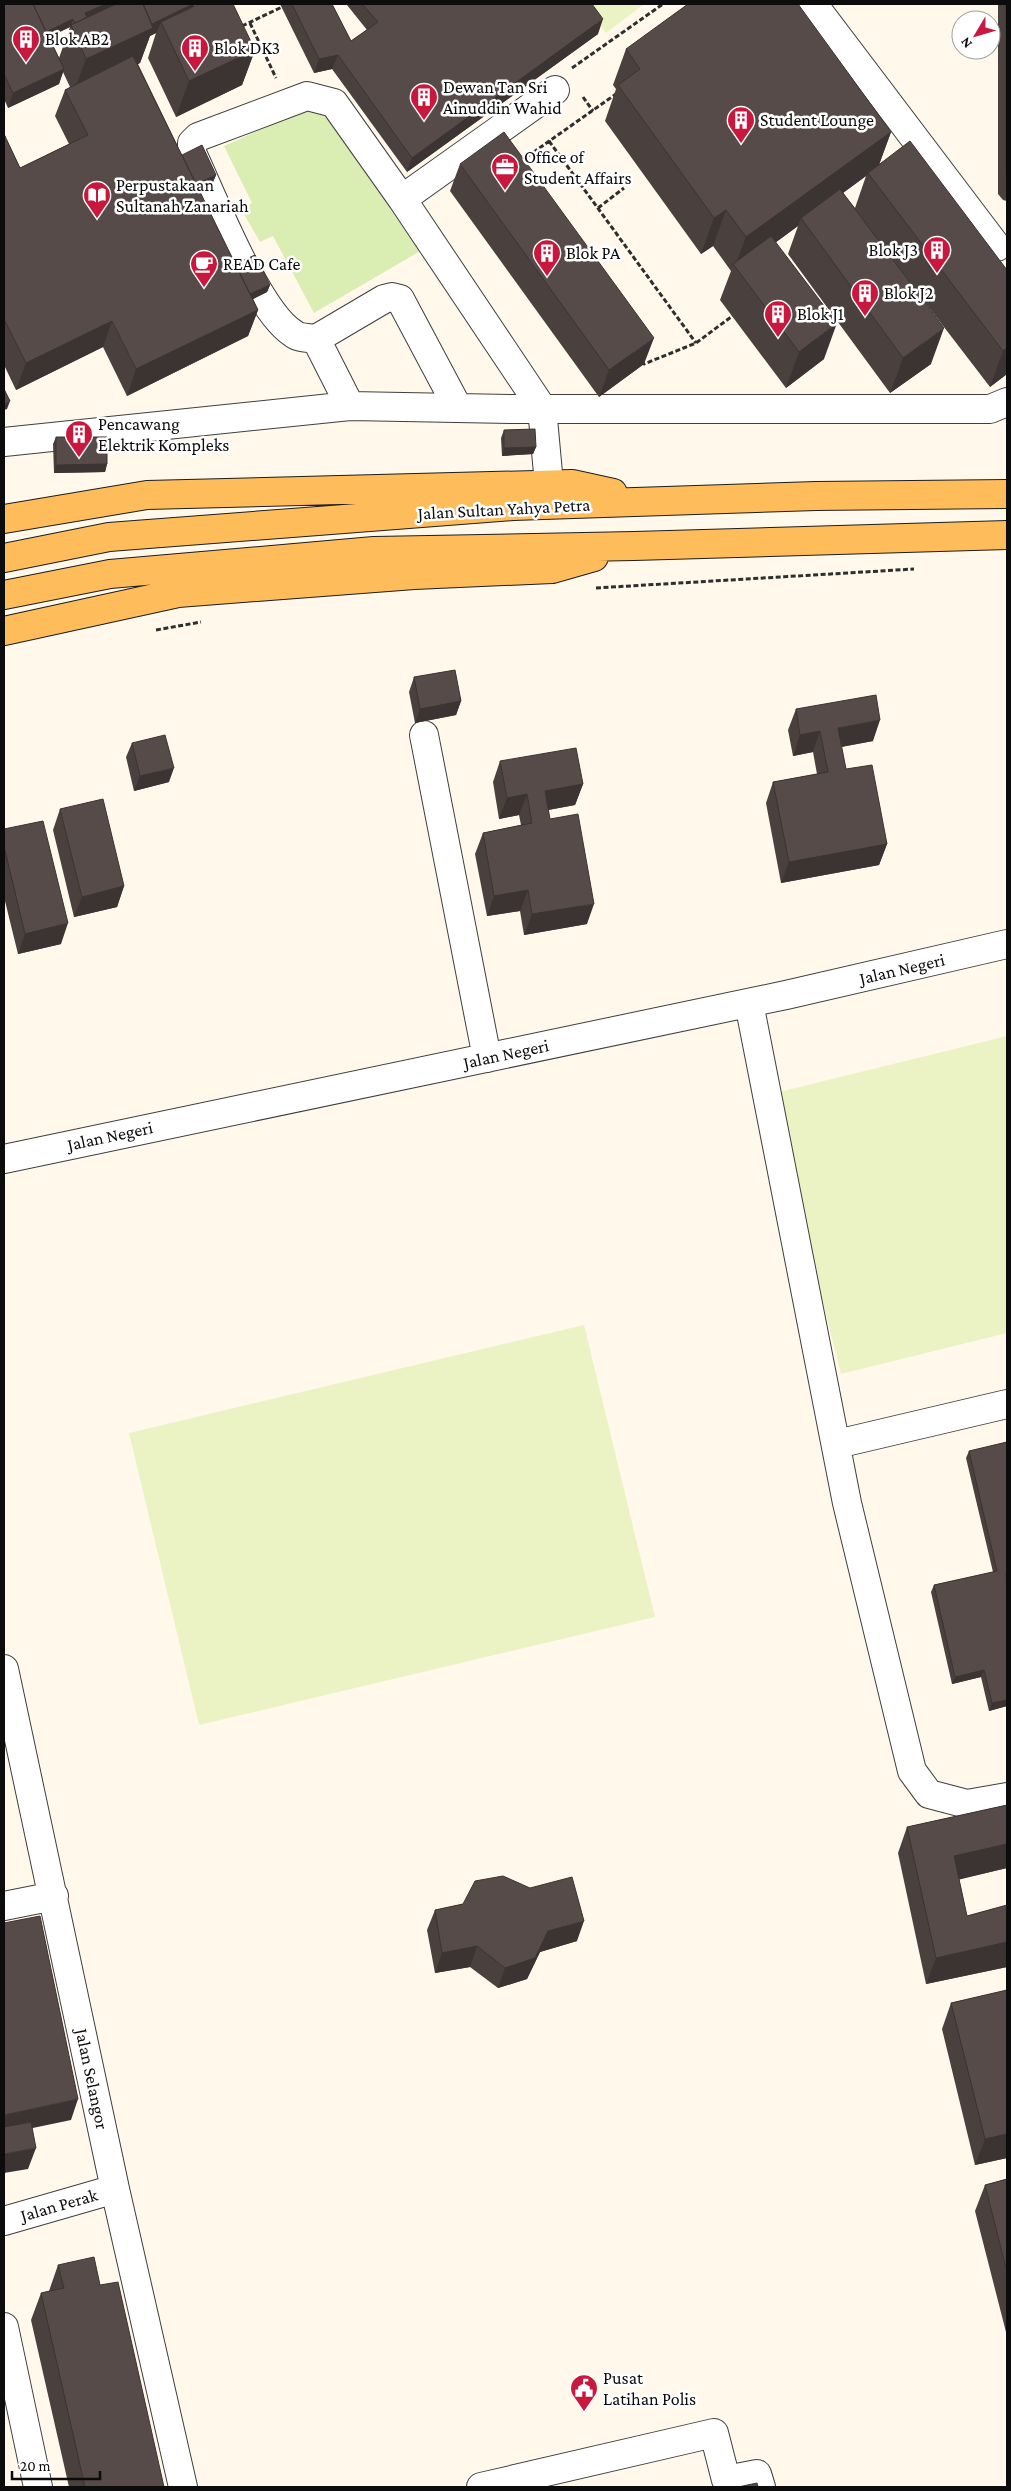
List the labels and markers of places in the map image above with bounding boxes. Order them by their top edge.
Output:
building icon: Blok AB2 [11,24,41,63]
place label: Blok AB2 [45,29,109,49]
building icon: Blok DK3 [180,33,210,72]
place label: Blok DK3 [214,38,280,58]
place label: Dewan Tan Sri Ainuddin Wahid [443,77,562,118]
building icon: Dewan Tan Sri Ainuddin Wahid [409,82,439,121]
building icon: Student Lounge [726,105,756,144]
place label: Student Lounge [760,110,874,130]
place label: Office of Student Affairs [524,147,632,188]
office icon: Office of Student Affairs [490,152,520,191]
place label: Perpustakaan Sultanah Zanariah [116,175,249,216]
library icon: Perpustakaan Sultanah Zanariah [82,180,112,219]
building icon: Blok J3 [922,235,952,274]
building icon: Blok PA [532,238,562,277]
place label: Blok J3 [869,240,918,260]
place label: Blok PA [566,243,621,263]
cafe icon: READ Cafe [189,249,219,288]
place label: READ Cafe [223,254,300,274]
building icon: Blok J2 [850,278,880,317]
place label: Blok J2 [884,283,934,303]
building icon: Blok J1 [763,299,793,338]
place label: Blok J1 [797,304,844,324]
place label: Pencawang Elektrik Kompleks [98,414,229,455]
building icon: Pencawang Elektrik Kompleks [64,419,94,458]
place label: Pusat Latihan Polis [603,2368,696,2409]
public building icon: Pusat Latihan Polis [569,2373,599,2412]

